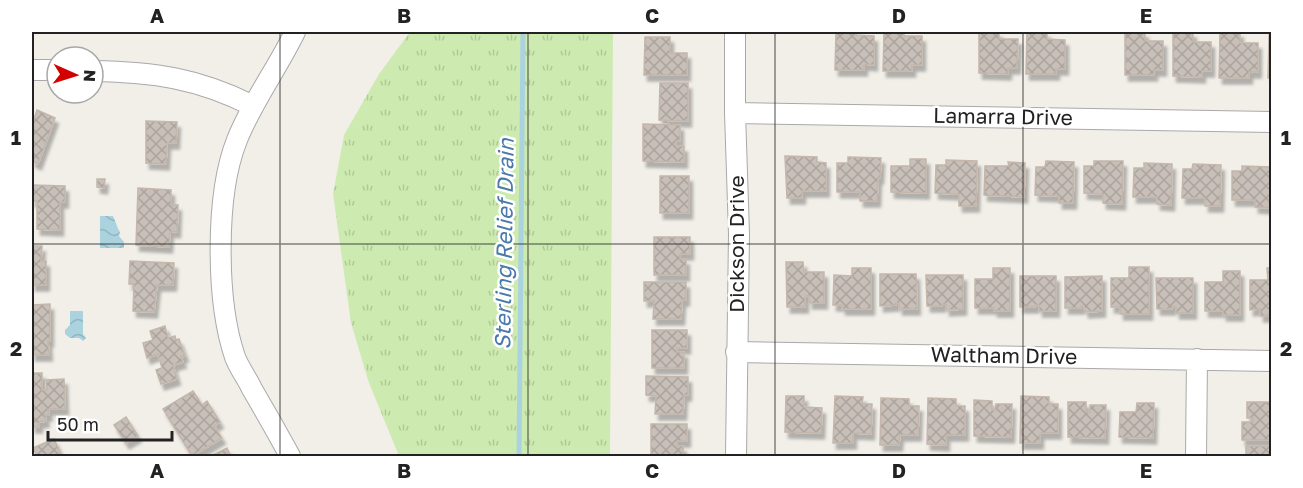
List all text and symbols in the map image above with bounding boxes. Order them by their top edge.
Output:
text: A [150,3,164,27]
text: B [397,3,411,27]
text: C [645,3,659,27]
text: D [892,3,906,27]
text: E [1140,3,1152,27]
north arrow [45,45,105,105]
text: N [80,69,100,82]
street label: Lamarra Drive [933,102,1073,130]
text: 1 [11,125,21,149]
text: 1 [1281,125,1291,149]
water label: Sterling Relief Drain [488,137,519,350]
street label: Dickson Drive [723,175,749,313]
text: 2 [10,336,22,360]
text: 2 [1280,336,1292,360]
street label: Waltham Drive [931,341,1078,369]
scale bar [48,404,172,442]
text: 50 m [57,413,99,435]
text: A [150,458,164,482]
text: B [397,458,411,482]
text: C [645,458,659,482]
text: D [892,458,906,482]
text: E [1140,458,1152,482]

